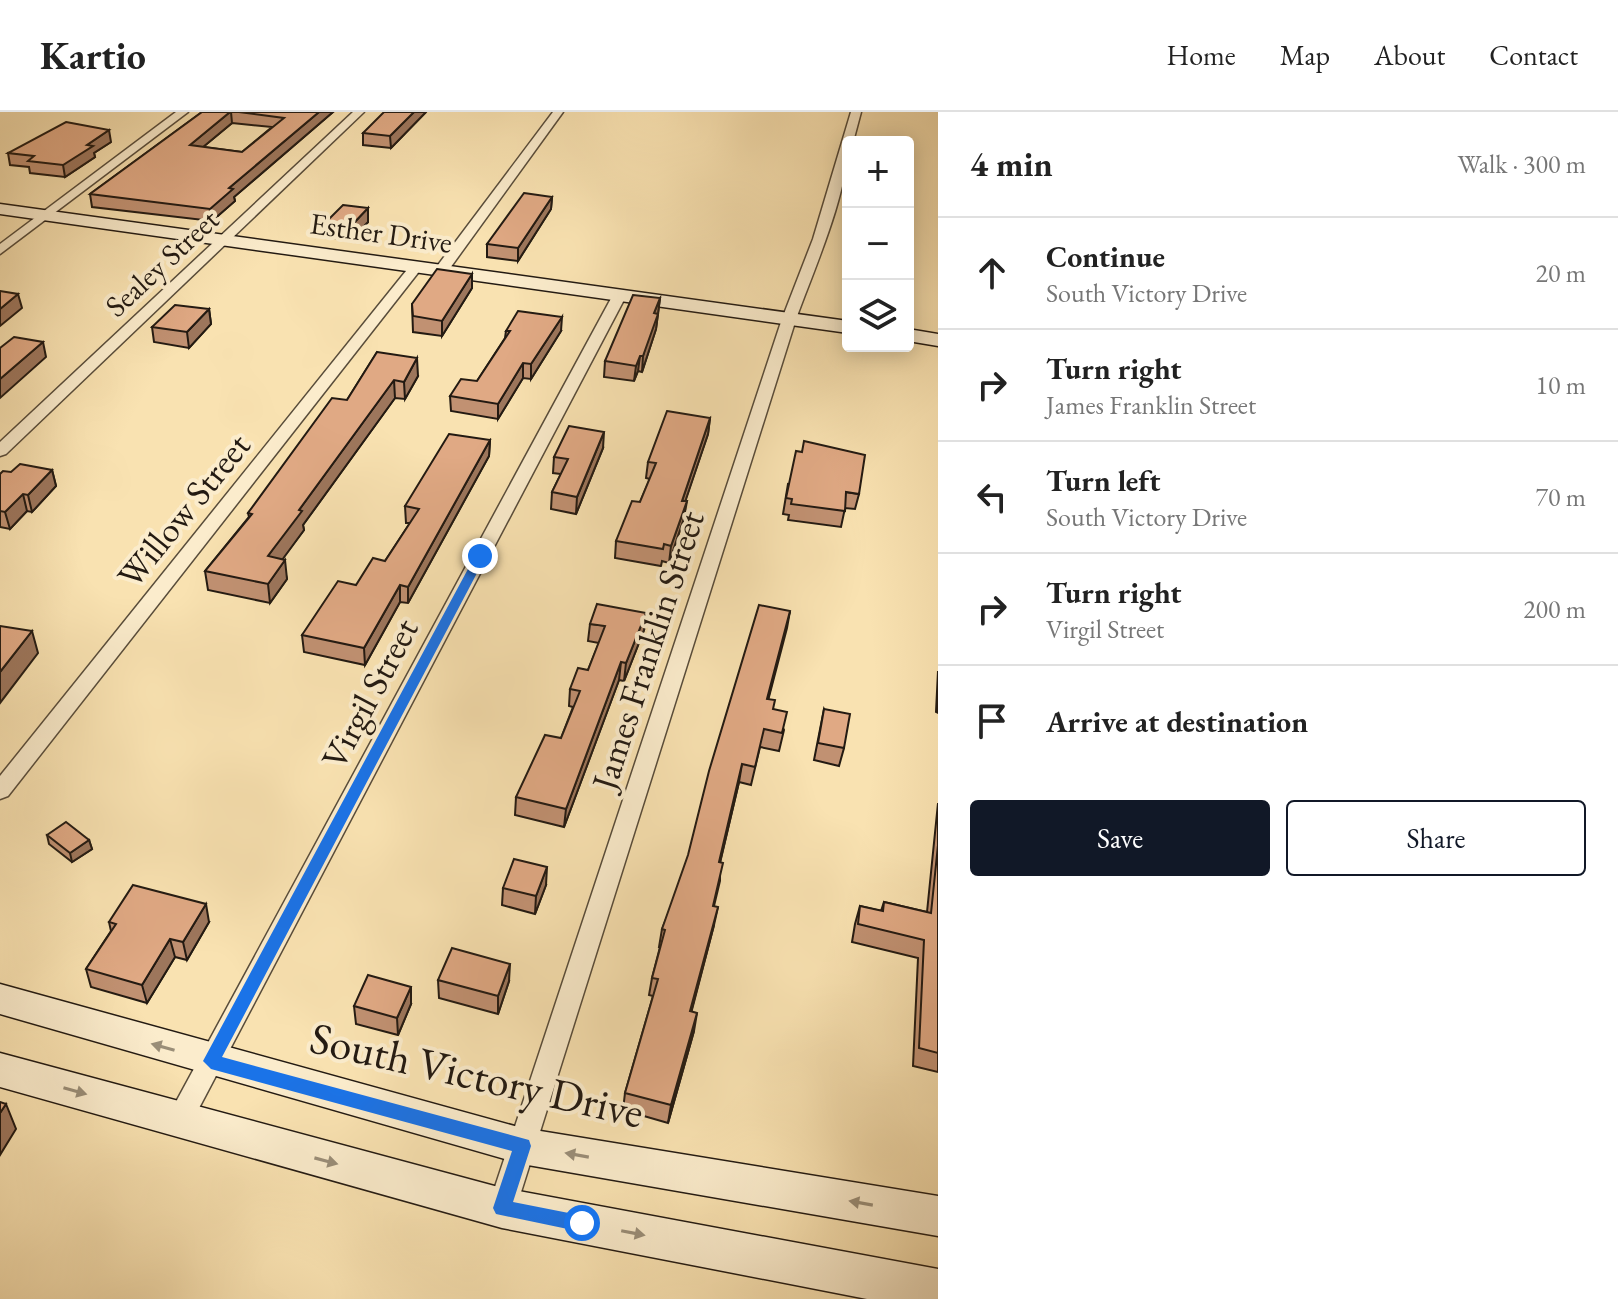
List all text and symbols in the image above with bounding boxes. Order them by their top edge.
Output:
text: Kartio [40,31,146,80]
text: Home [1166,37,1236,73]
text: Map [1280,37,1330,73]
text: About [1374,37,1445,73]
text: Contact [1489,37,1578,73]
map controls [842,136,914,352]
button: + [842,136,914,208]
text: 4 min [970,142,1053,186]
text: Walk · 300 m [1458,147,1586,181]
street label: Sealey Street [97,200,227,325]
street label: Esther Drive [307,203,455,262]
button: − [842,208,914,280]
text: Continue [1046,237,1165,276]
icon: ahead [970,251,1014,295]
text: 20 m [1536,256,1586,290]
text: South Victory Drive [1046,276,1247,310]
button: layers [842,280,914,352]
text: Turn right [1046,349,1182,388]
icon: right [970,363,1014,407]
text: 10 m [1536,368,1586,402]
text: James Franklin Street [1046,388,1256,422]
street label: Willow Street [106,422,261,598]
text: Turn left [1046,461,1160,500]
icon: left [970,475,1014,519]
text: 70 m [1536,480,1586,514]
text: South Victory Drive [1046,500,1247,534]
street label: James Franklin Street [579,504,715,799]
route end [462,538,498,574]
text: Turn right [1046,573,1182,612]
icon: right [970,587,1014,631]
text: 200 m [1523,592,1586,626]
street label: Virgil Street [310,609,429,777]
text: Virgil Street [1046,612,1164,646]
icon: arrive [970,699,1014,743]
text: Arrive at destination [1046,702,1308,741]
button: Save [970,800,1270,876]
button: Share [1286,800,1586,876]
street label: South Victory Drive [305,1008,649,1141]
one-way arrow [151,1040,175,1053]
one-way arrow [63,1085,87,1098]
one-way arrow [564,1148,589,1160]
one-way arrow [313,1155,338,1167]
one-way arrow [848,1196,873,1209]
route start [564,1205,600,1241]
one-way arrow [621,1227,646,1239]

